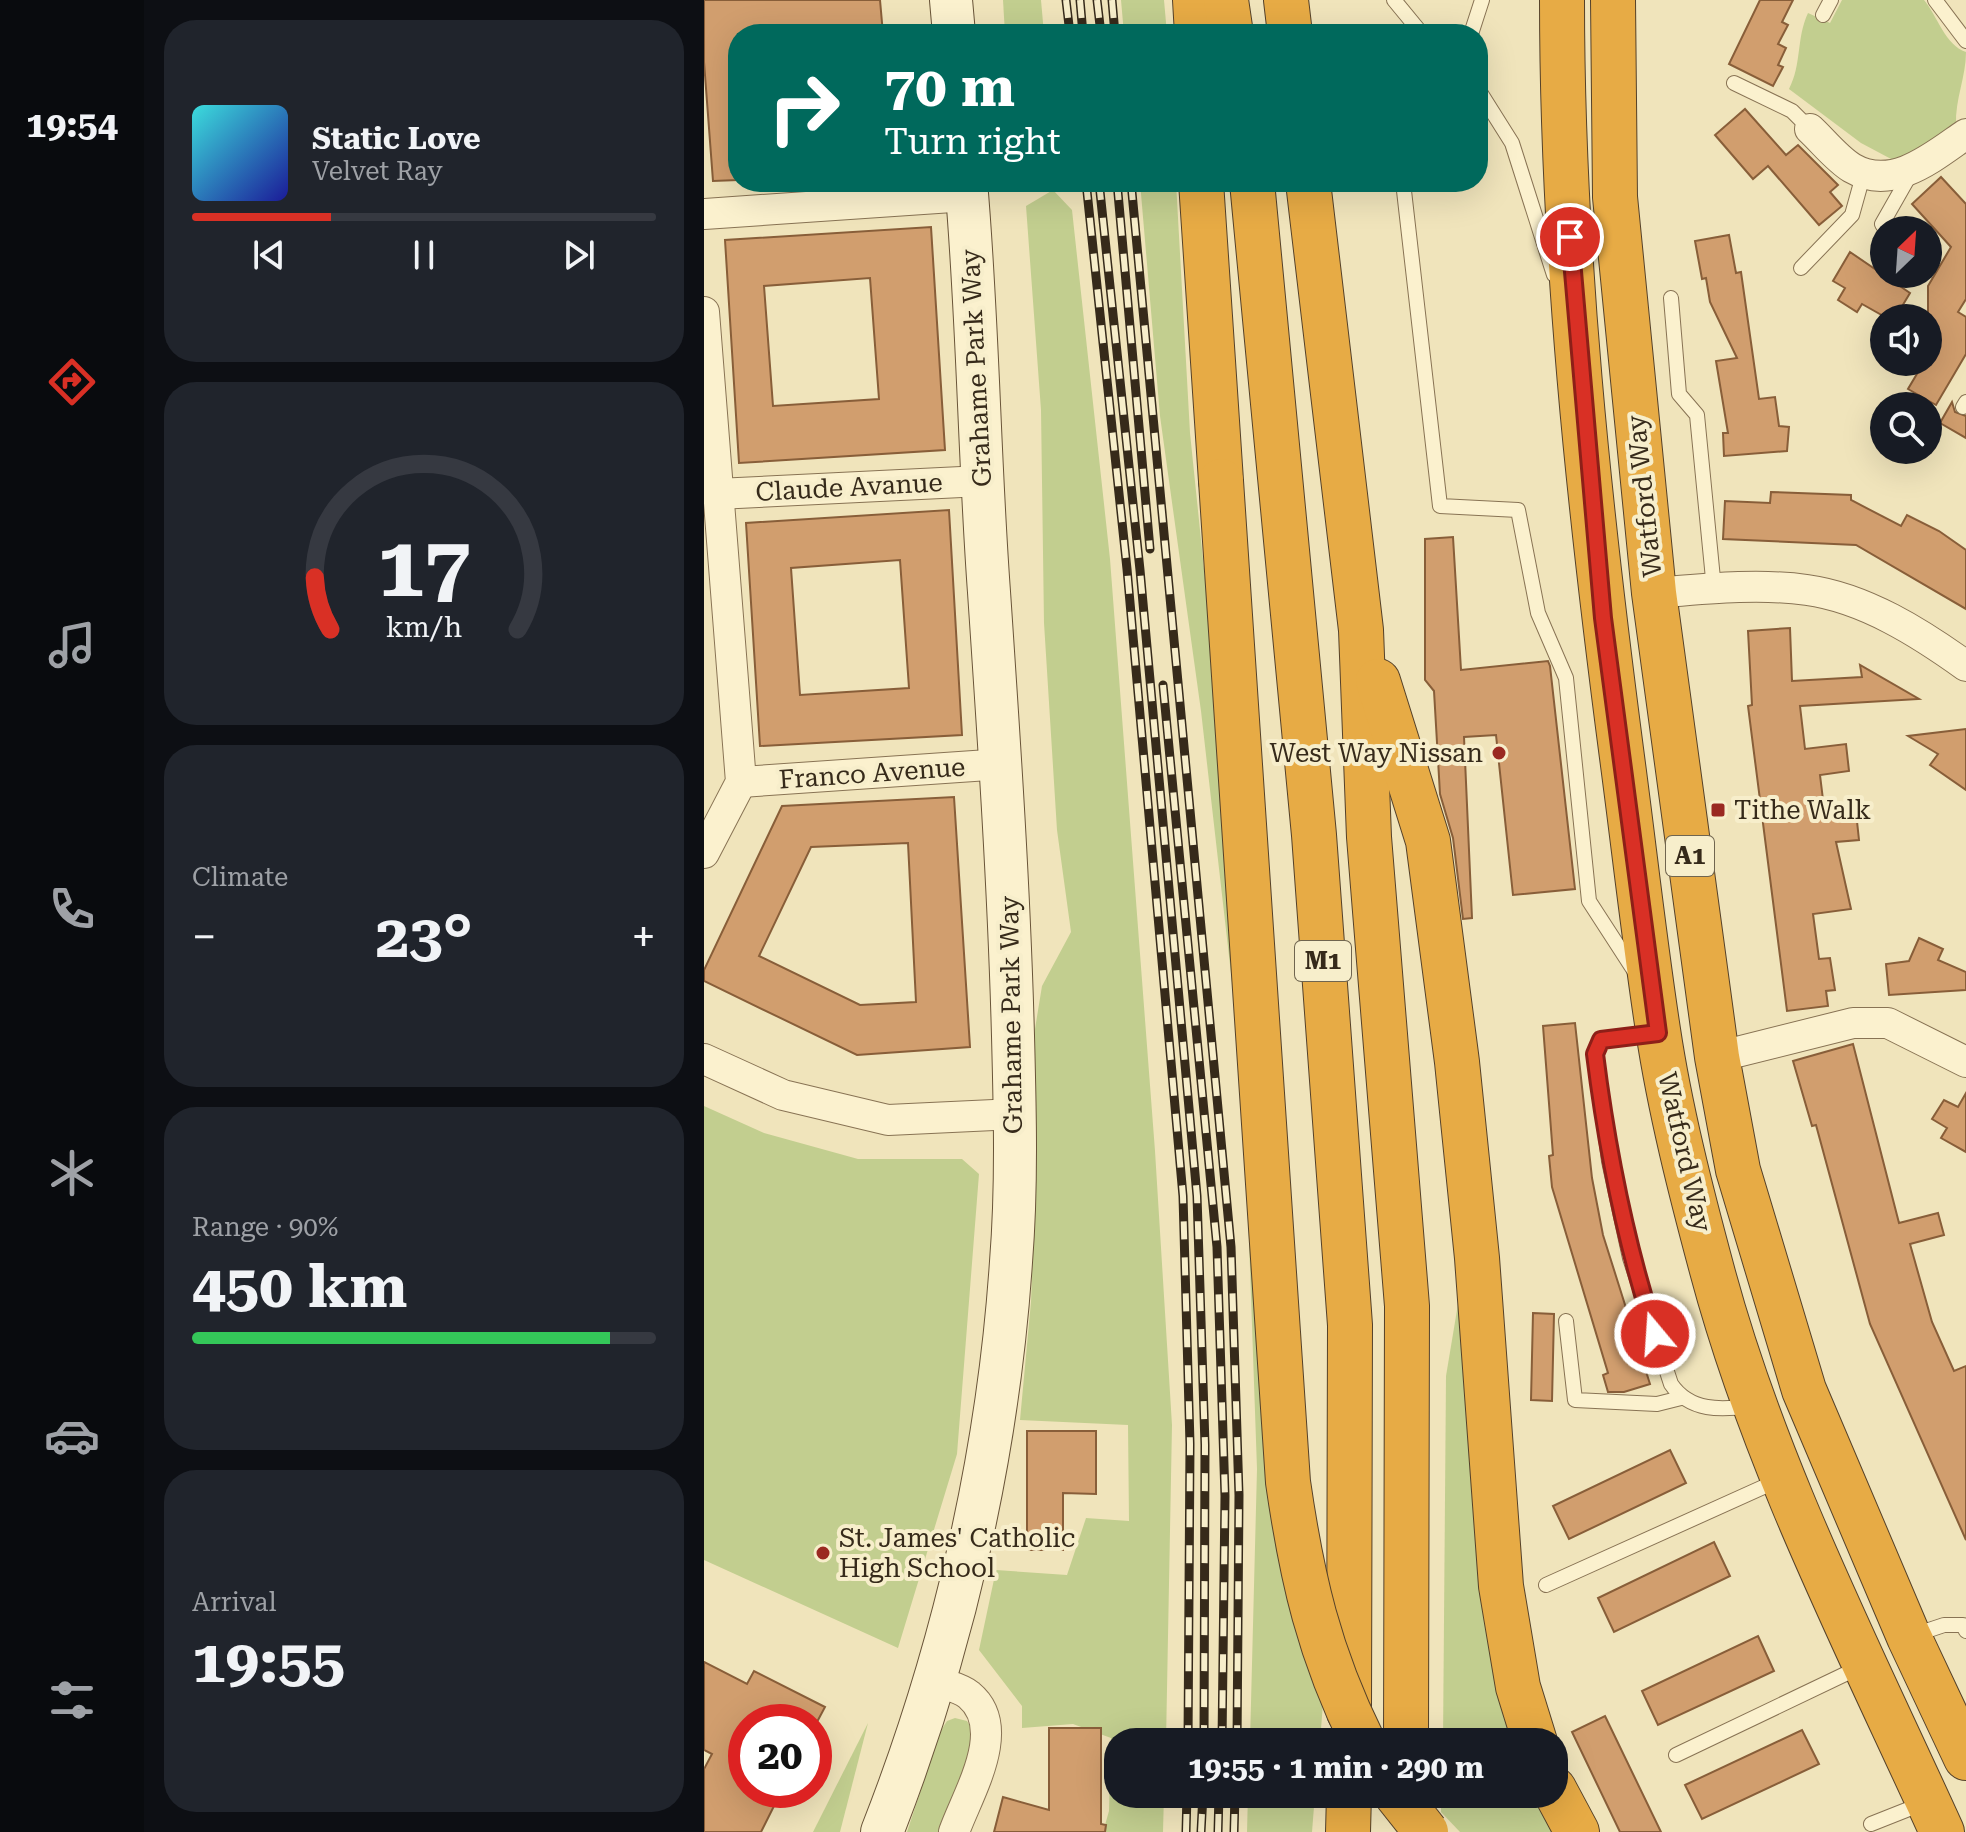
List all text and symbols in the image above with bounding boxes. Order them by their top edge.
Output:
text: 70 m [884,54,1015,120]
icon: right [752,56,856,160]
text: 19:54 [26,104,118,146]
text: Static Love [312,121,481,156]
text: Turn right [884,121,1061,163]
text: Velvet Ray [312,156,443,186]
pin [1536,203,1604,271]
icon: arrive [1548,215,1592,259]
north arrow [1870,216,1942,288]
map controls [1870,216,1942,464]
icon: previous [247,233,291,277]
icon: pause [402,233,446,277]
icon: next [557,233,601,277]
street label: Grahame Park Way [955,248,997,488]
button: sound [1870,304,1942,376]
icon: directions [44,354,100,410]
button: search [1870,392,1942,464]
street label: Watford Way [1621,413,1667,578]
street label: Claude Avanue [755,467,943,507]
text: 17 [377,518,471,615]
text: km/h [386,610,462,644]
icon: music [44,617,100,673]
place label: West Way Nissan [1270,738,1483,768]
marker: West Way Nissan [1490,744,1508,762]
street label: Franco Avenue [778,752,966,794]
place label: Tithe Walk [1734,795,1871,825]
marker: Tithe Walk [1709,801,1727,819]
road number: A1 [1666,836,1714,876]
text: Climate [192,862,288,892]
icon: phone [44,881,100,937]
street label: Grahame Park Way [994,895,1028,1134]
text: 23° [375,901,473,972]
text: − [192,911,217,963]
text: + [631,911,656,963]
road number: M1 [1295,941,1351,981]
street label: Watford Way [1652,1069,1718,1235]
icon: climate [44,1145,100,1201]
text: Range · 90% [192,1212,338,1242]
text: 450 km [192,1251,407,1322]
position arrow [1613,1292,1697,1376]
icon: car [44,1408,100,1464]
place label: St. James' Catholic High School [839,1523,1075,1583]
marker: St. James' Catholic High School [814,1544,832,1562]
text: Arrival [192,1587,277,1617]
text: 19:55 [192,1626,345,1697]
icon: filters [44,1672,100,1728]
speed limit sign: 20 [728,1704,832,1808]
text: 19:55 · 1 min · 290 m [1188,1750,1484,1785]

